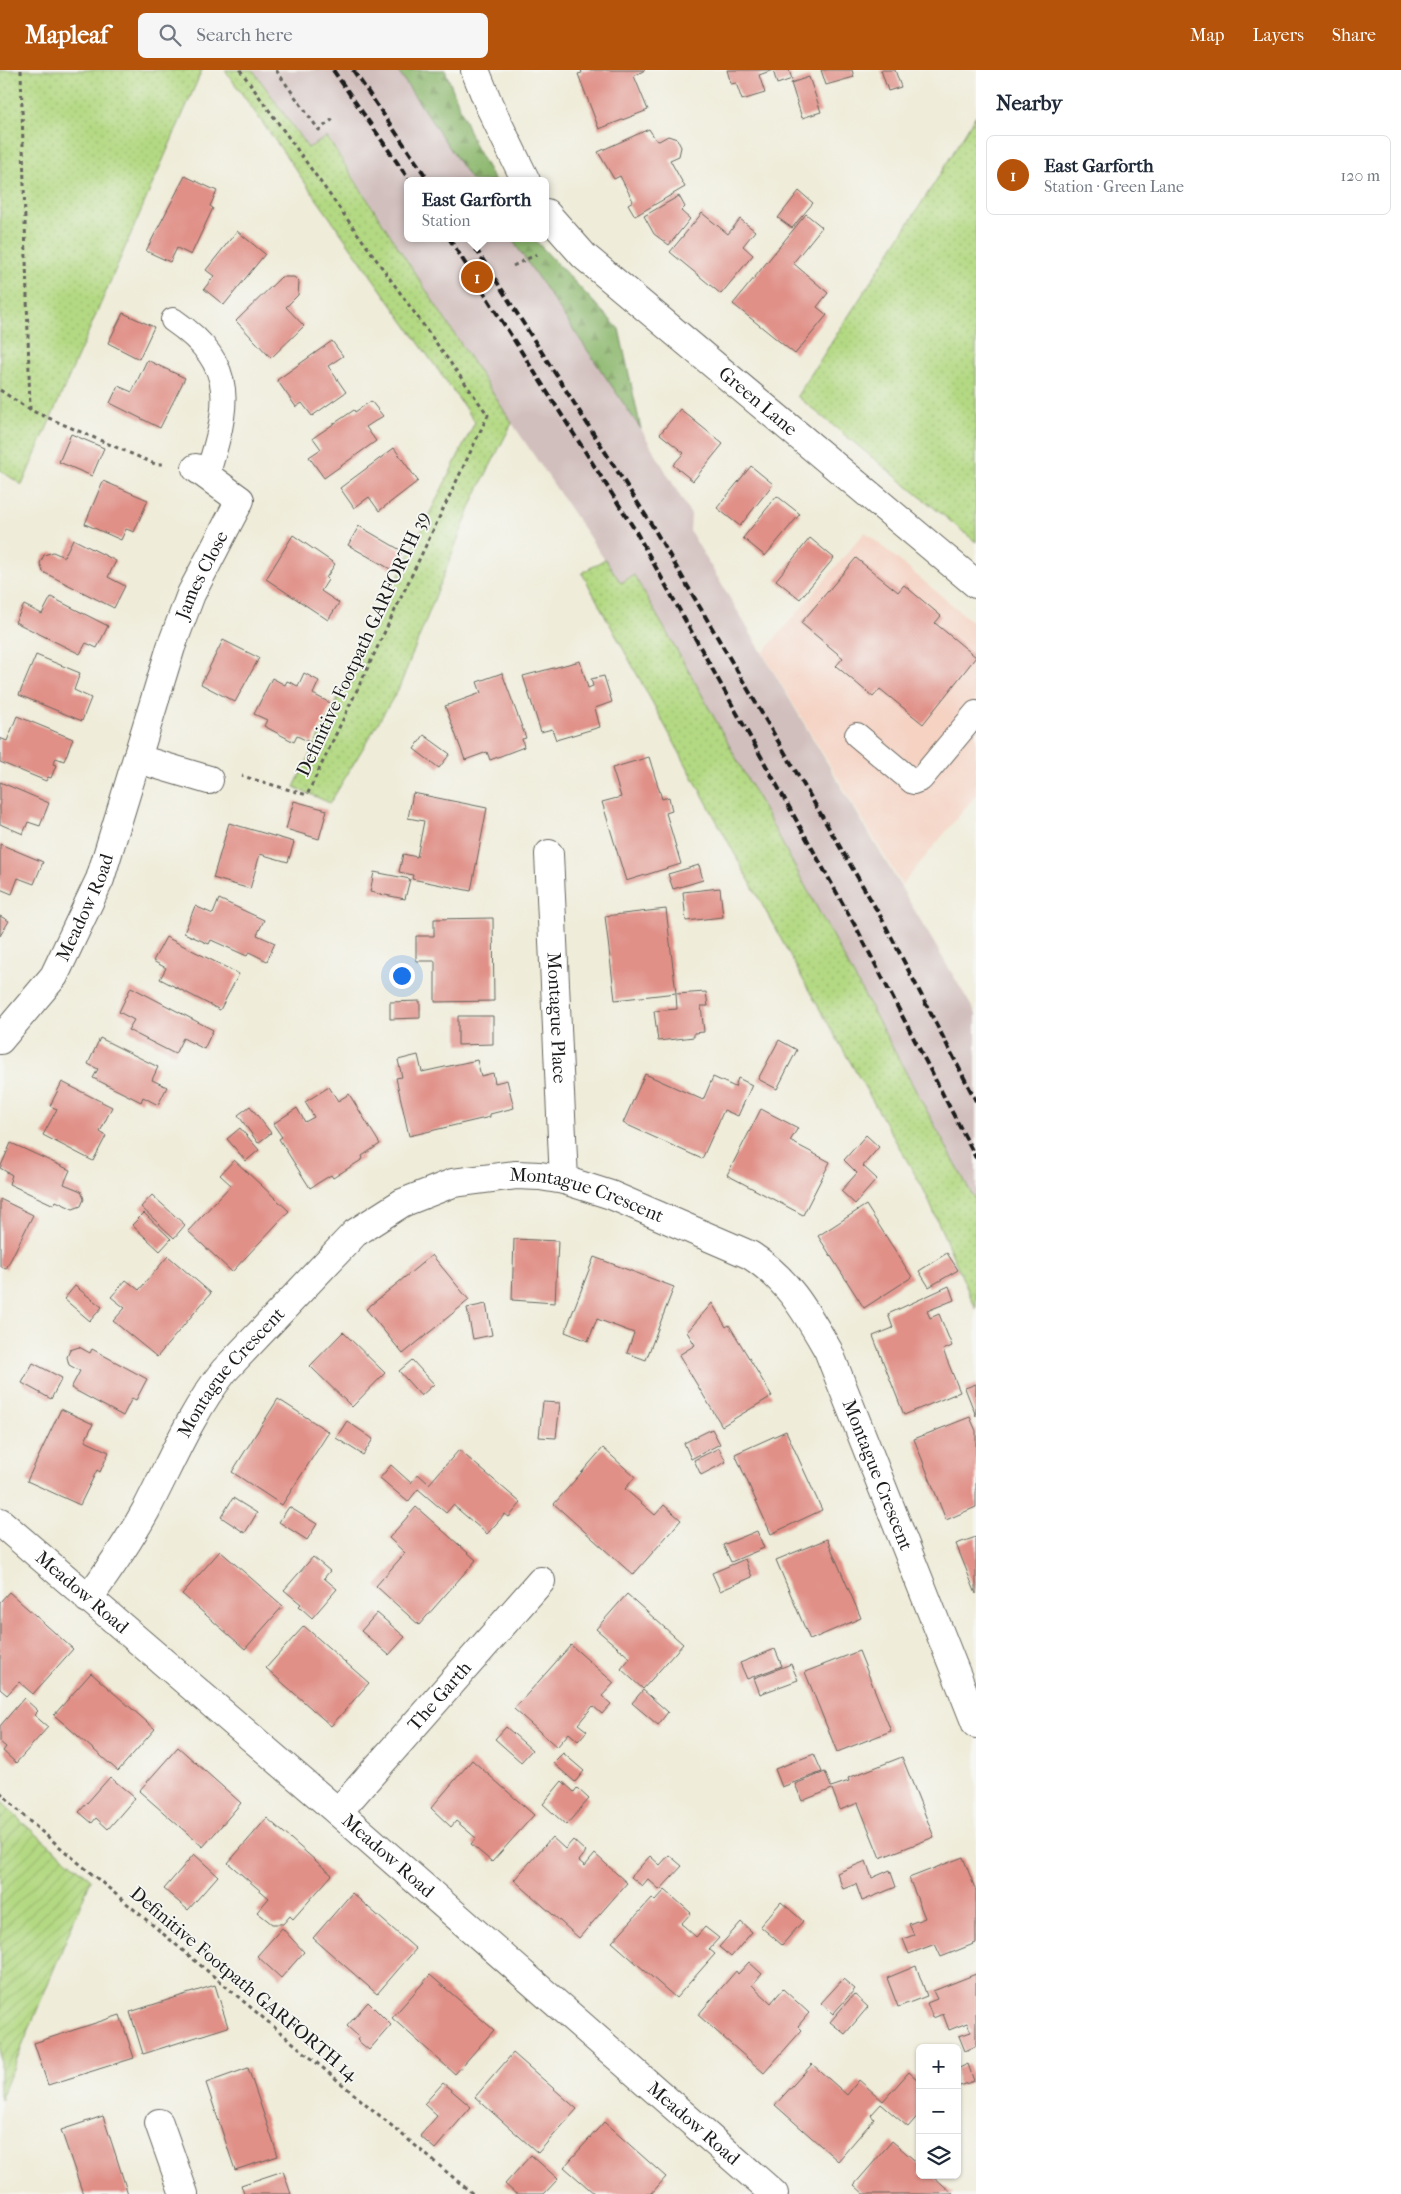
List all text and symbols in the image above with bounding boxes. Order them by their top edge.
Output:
search box [138,13,488,58]
text: Mapleaf [25,21,108,49]
icon: search [156,21,184,49]
text: Search here [196,24,293,46]
text: Map [1190,25,1224,46]
text: Layers [1252,25,1304,46]
text: Share [1332,25,1376,46]
text: Nearby [996,91,1062,115]
text: East Garforth [1044,155,1154,177]
text: 1 [1010,166,1016,185]
text: 120 m [1341,166,1380,185]
popup [404,177,549,242]
text: Station · Green Lane [1044,177,1184,196]
text: East Garforth [422,189,531,211]
text: Station [422,211,471,230]
pin: 1 [461,258,493,296]
street label: Green Lane [714,362,802,441]
street label: Definitive Footpath GARFORTH 39 [292,508,434,780]
street label: James Close [171,527,233,624]
street label: Meadow Road [52,851,118,965]
street label: Montague Place [543,952,571,1084]
your location [389,963,415,989]
street label: Montague Crescent [509,1164,667,1227]
street label: Montague Crescent [173,1303,289,1441]
street label: Montague Crescent [838,1396,917,1554]
street label: Meadow Road [31,1546,133,1639]
street label: The Garth [403,1657,476,1736]
street label: Meadow Road [337,1810,439,1903]
street label: Definitive Footpath GARFORTH 14 [126,1882,363,2086]
map controls [916,2044,961,2179]
button: + [916,2044,961,2089]
street label: Meadow Road [643,2077,745,2170]
button: − [916,2089,961,2134]
button: layers [916,2134,961,2179]

